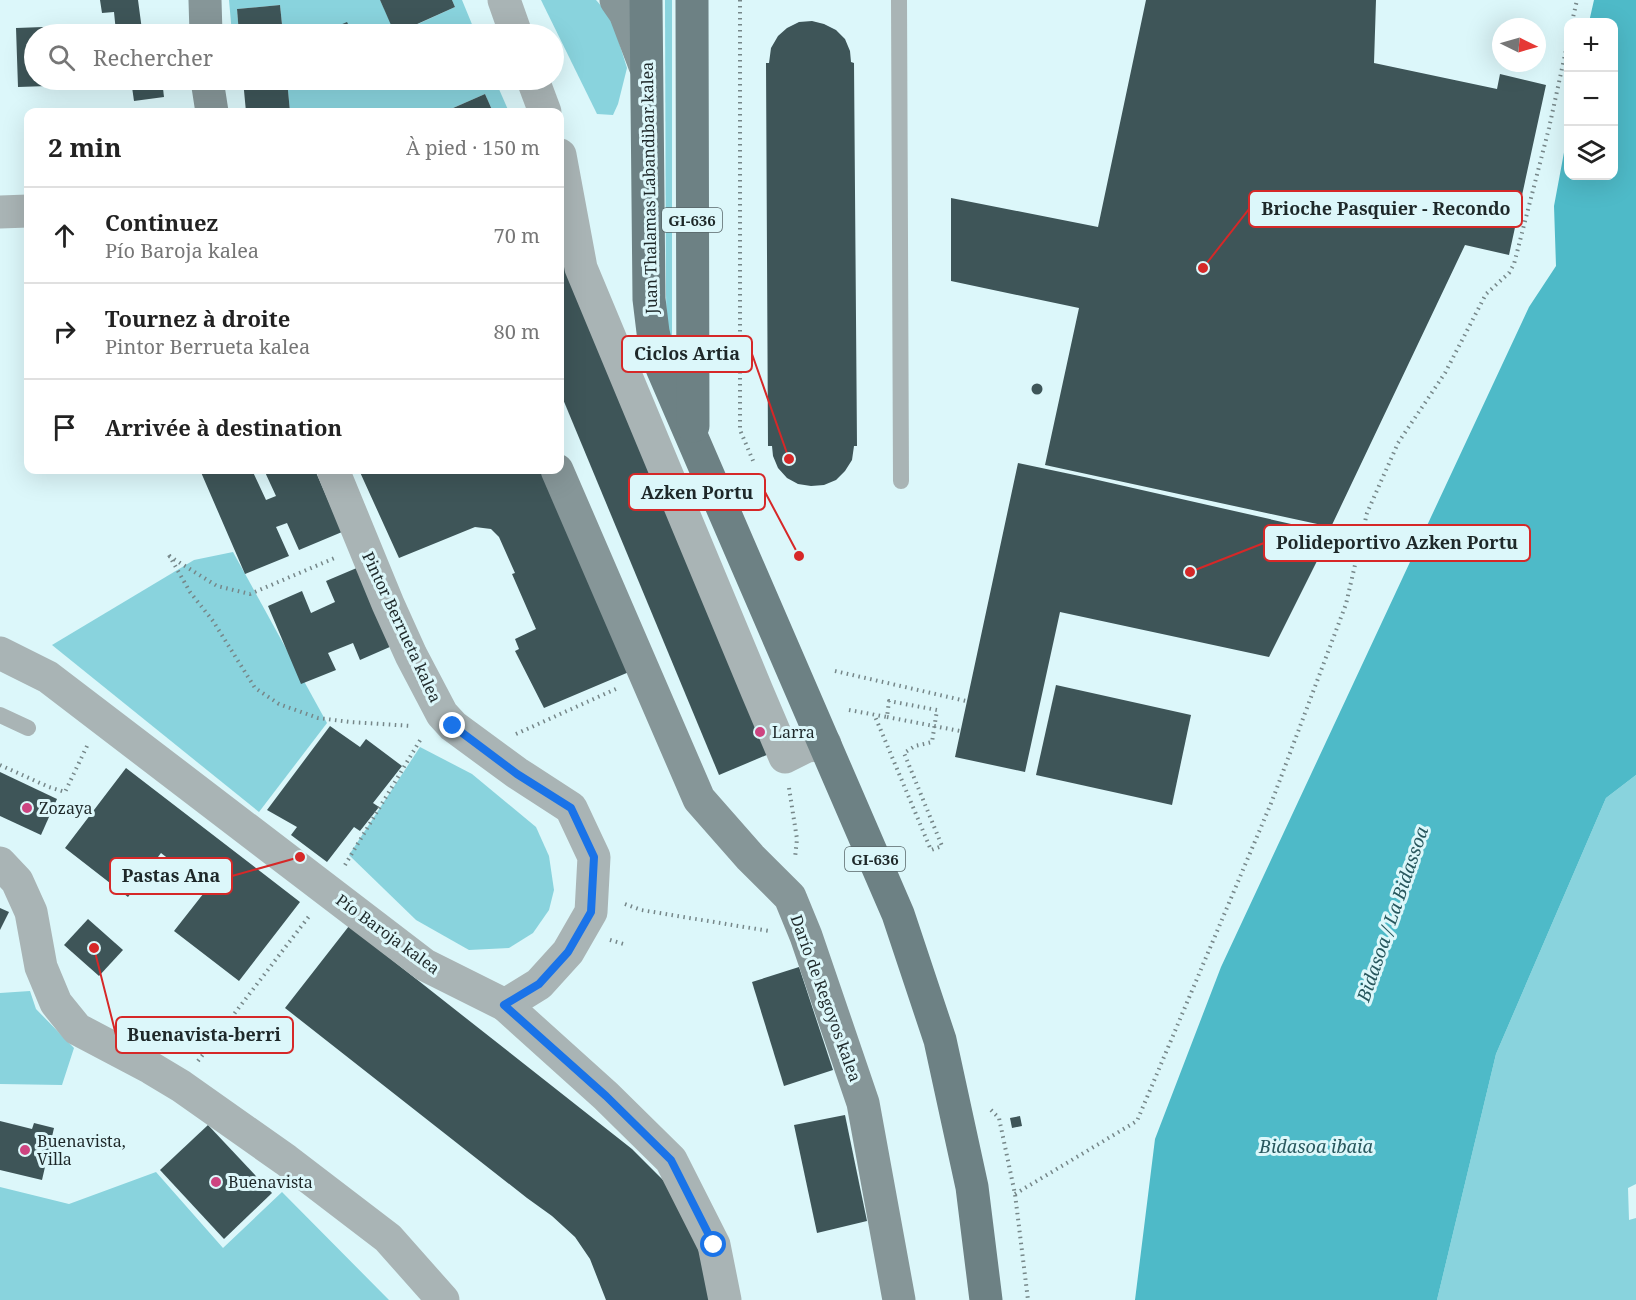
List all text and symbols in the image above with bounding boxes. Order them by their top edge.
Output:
north arrow [1492,18,1546,72]
map controls [1564,18,1618,180]
button: + [1564,18,1618,72]
search box [24,24,564,90]
icon: search [45,41,78,74]
text: Rechercher [93,42,213,72]
street label: Juan Thalamas Labandibar kalea [636,62,662,315]
button: − [1564,72,1618,126]
button: layers [1564,126,1618,180]
text: 2 min [48,129,122,165]
text: À pied · 150 m [406,134,540,161]
callout: Brioche Pasquier - Recondo [1249,191,1522,227]
text: Brioche Pasquier - Recondo [1261,196,1511,220]
text: Continuez [105,207,218,237]
road number: GI-636 [662,208,722,232]
icon: ahead [48,219,81,252]
text: 70 m [494,222,540,249]
text: Pío Baroja kalea [105,237,259,264]
text: Tournez à droite [105,303,290,333]
icon: right [48,315,81,348]
text: 80 m [494,318,540,345]
text: Pintor Berrueta kalea [105,333,310,360]
callout: Ciclos Artia [622,336,752,372]
text: Ciclos Artia [634,341,740,365]
icon: arrive [48,411,81,444]
text: Arrivée à destination [105,412,342,442]
callout: Azken Portu [629,474,765,510]
text: Azken Portu [641,480,753,504]
callout: Polideportivo Azken Portu [1264,525,1530,561]
text: Polideportivo Azken Portu [1276,530,1518,554]
street label: Pintor Berrueta kalea [357,548,447,706]
route end [439,712,465,738]
place label: Larra [772,721,815,743]
marker: Larra [753,725,767,739]
place label: Zozaya [39,797,93,819]
marker: Zozaya [20,801,34,815]
water label: Bidasoa / La Bidassoa [1350,823,1433,1006]
road number: GI-636 [845,847,905,871]
callout: Pastas Ana [110,858,232,894]
text: Pastas Ana [122,863,221,887]
street label: Pío Baroja kalea [332,889,444,979]
street label: Darío de Regoyos kalea [786,911,866,1085]
callout: Buenavista-berri [116,1017,293,1053]
text: Buenavista-berri [127,1022,282,1046]
place label: Buenavista, Villa [37,1130,126,1170]
water label: Bidasoa ibaia [1258,1134,1373,1158]
marker: Buenavista, Villa [18,1143,32,1157]
place label: Buenavista [228,1171,313,1193]
marker: Buenavista [209,1175,223,1189]
route start [700,1231,726,1257]

